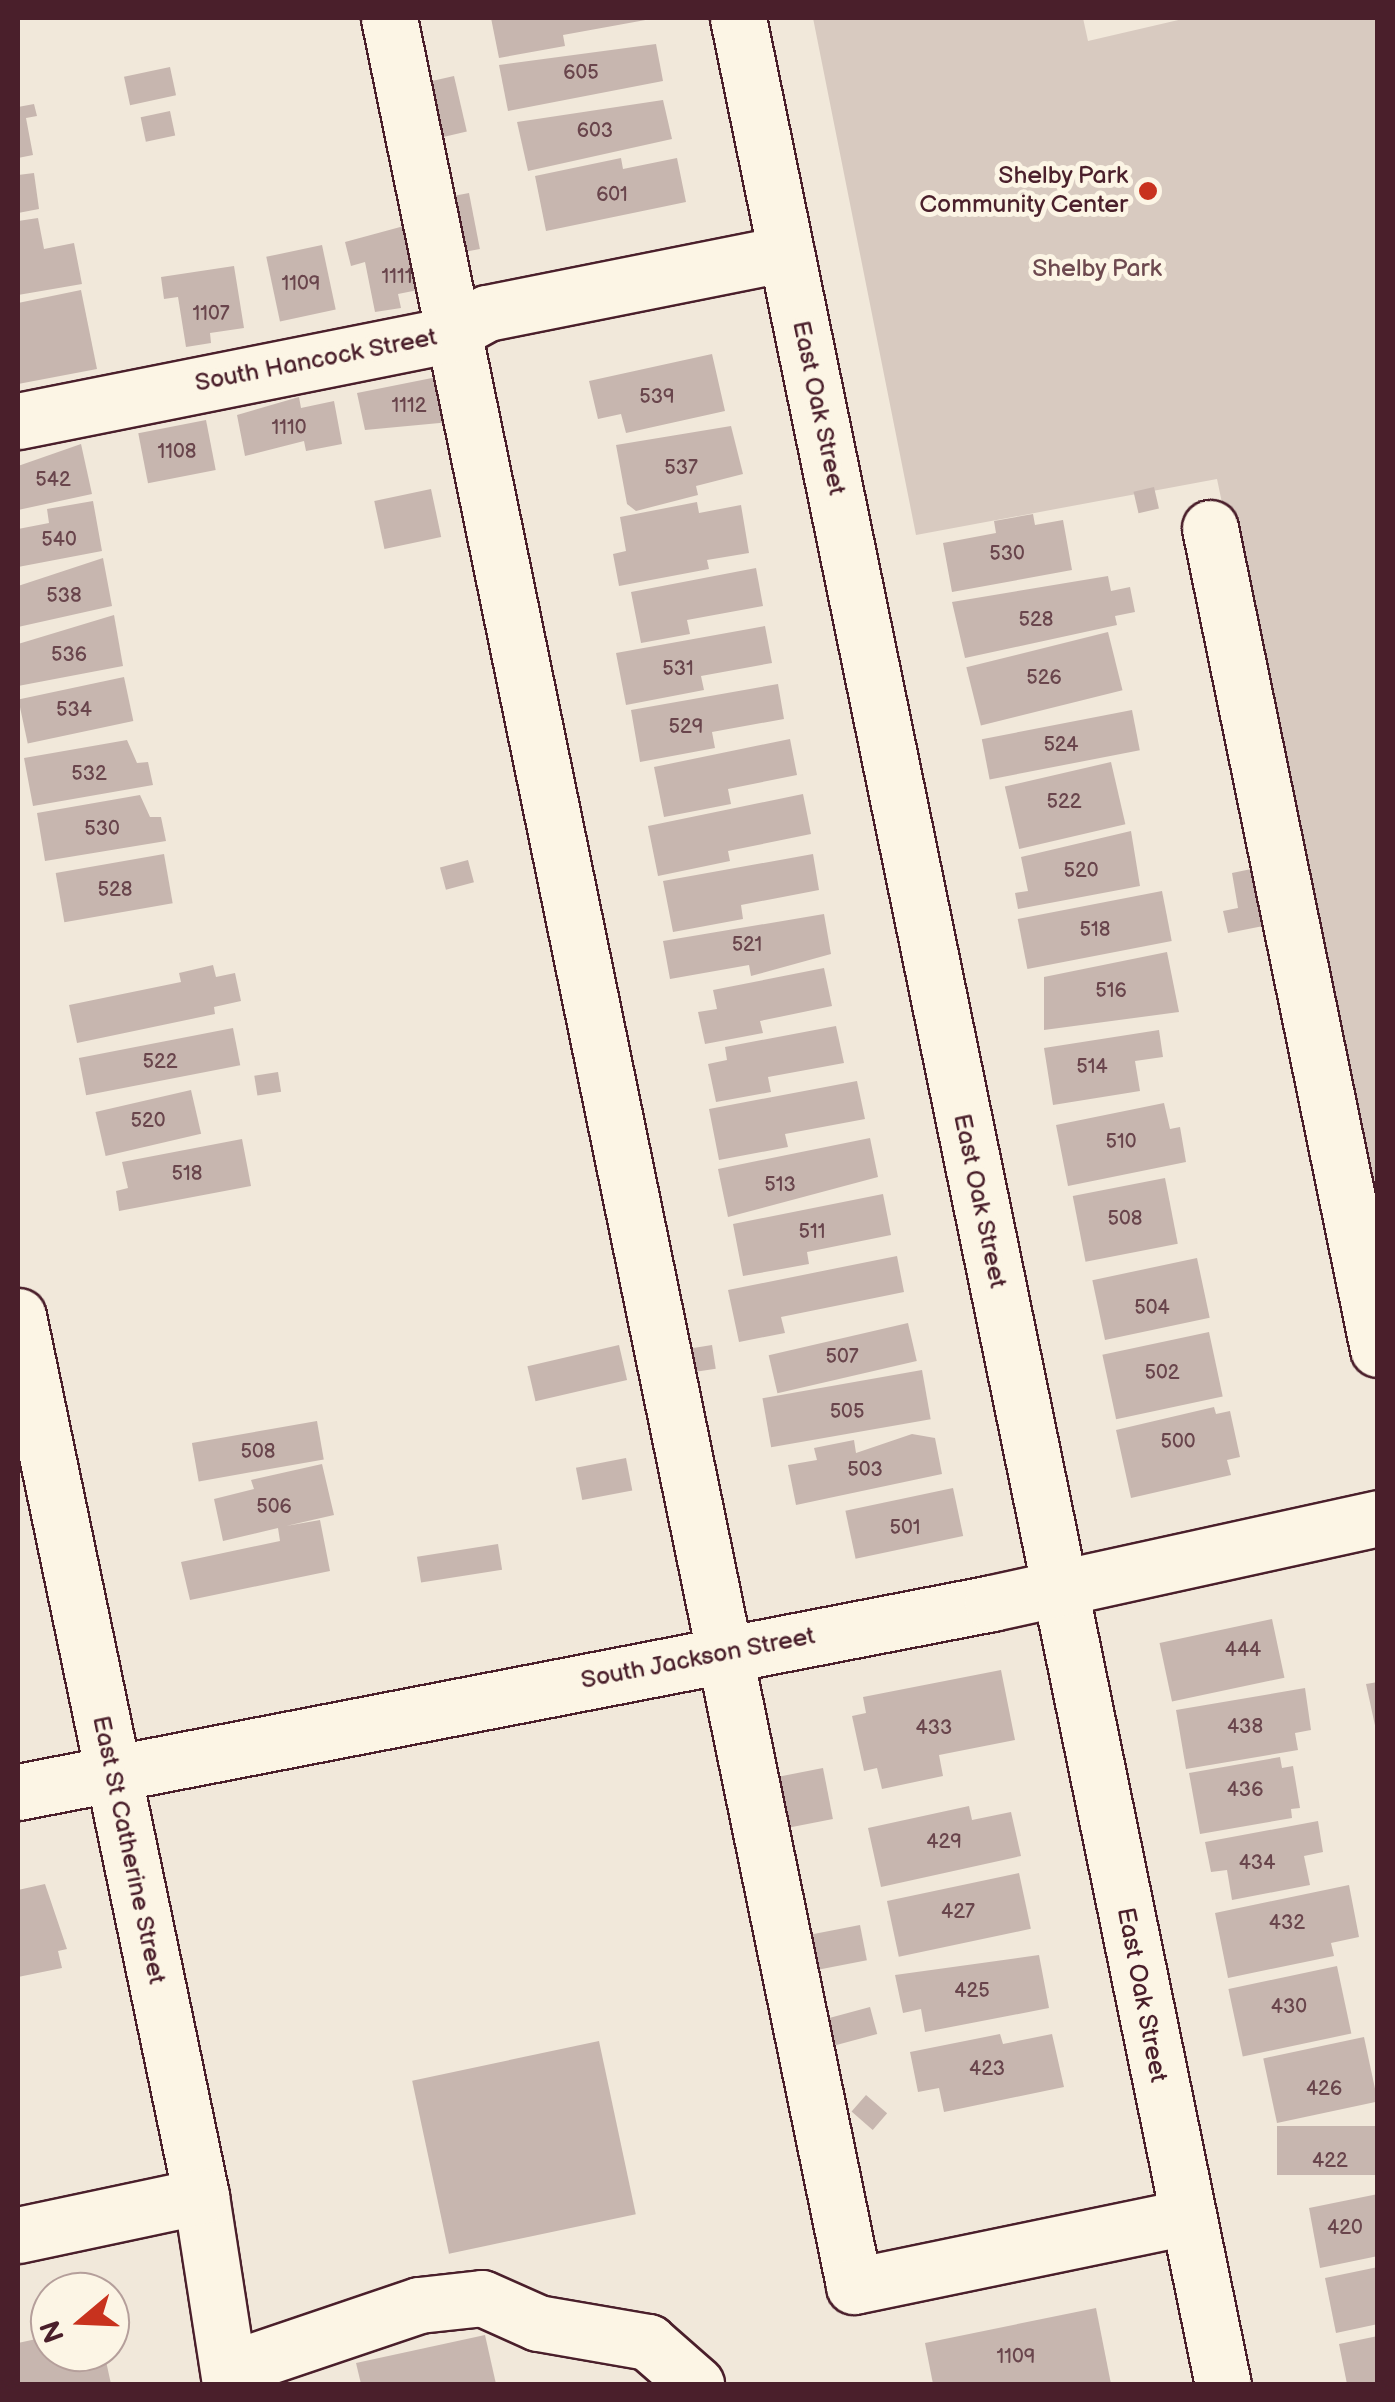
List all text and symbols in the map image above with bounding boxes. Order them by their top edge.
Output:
house number: 605 [563,61,599,85]
house number: 603 [577,119,613,143]
place label: Shelby Park Community Center [918,162,1128,221]
marker: Shelby Park Community Center [1137,180,1159,202]
house number: 601 [596,183,628,207]
park label: Shelby Park [1031,254,1163,284]
house number: 1111 [382,265,412,289]
house number: 1109 [282,272,320,296]
house number: 1107 [192,302,230,326]
street label: East Oak Street [785,318,851,498]
street label: South Hancock Street [192,323,440,399]
house number: 539 [639,385,675,409]
house number: 1112 [391,394,427,418]
house number: 1110 [272,416,306,440]
house number: 1108 [158,440,196,464]
house number: 537 [664,456,698,480]
house number: 542 [35,468,71,492]
house number: 540 [41,528,77,552]
house number: 530 [989,542,1025,566]
house number: 538 [46,584,82,608]
house number: 528 [1019,608,1053,632]
house number: 536 [51,643,87,667]
house number: 531 [662,657,694,681]
house number: 526 [1026,666,1062,690]
house number: 534 [56,698,92,722]
house number: 529 [669,715,703,739]
house number: 524 [1043,733,1079,757]
house number: 532 [71,762,107,786]
house number: 522 [1046,790,1082,814]
house number: 530 [84,817,120,841]
house number: 520 [1063,859,1099,883]
house number: 528 [98,878,132,902]
house number: 518 [1080,918,1110,942]
house number: 521 [732,933,762,957]
house number: 516 [1095,979,1127,1003]
house number: 522 [142,1050,178,1074]
house number: 514 [1076,1055,1108,1079]
house number: 520 [130,1109,166,1133]
street label: East Oak Street [946,1111,1012,1291]
house number: 510 [1106,1130,1136,1154]
house number: 518 [172,1162,202,1186]
house number: 513 [764,1173,796,1197]
house number: 508 [1108,1207,1142,1231]
house number: 511 [799,1220,825,1244]
house number: 504 [1134,1296,1170,1320]
house number: 507 [825,1345,859,1369]
house number: 502 [1144,1361,1180,1385]
house number: 505 [830,1400,864,1424]
house number: 500 [1161,1430,1195,1454]
house number: 508 [241,1440,275,1464]
house number: 503 [847,1458,883,1482]
house number: 506 [256,1495,292,1519]
house number: 501 [890,1516,920,1540]
street label: South Jackson Street [578,1621,818,1697]
house number: 444 [1225,1638,1261,1662]
street label: East St Catherine Street [85,1713,171,1987]
house number: 438 [1227,1715,1263,1739]
house number: 433 [916,1716,952,1740]
house number: 436 [1227,1778,1263,1802]
house number: 429 [926,1830,962,1854]
house number: 434 [1239,1851,1275,1875]
house number: 427 [941,1900,975,1924]
street label: East Oak Street [1109,1905,1173,2085]
house number: 432 [1269,1911,1305,1935]
house number: 425 [954,1979,990,2003]
house number: 430 [1271,1995,1307,2019]
house number: 423 [969,2057,1005,2081]
house number: 426 [1306,2077,1342,2101]
house number: 422 [1312,2149,1348,2173]
house number: 420 [1327,2216,1363,2240]
north arrow [30,2272,130,2372]
text: N [34,2316,72,2347]
house number: 1109 [997,2345,1035,2369]

